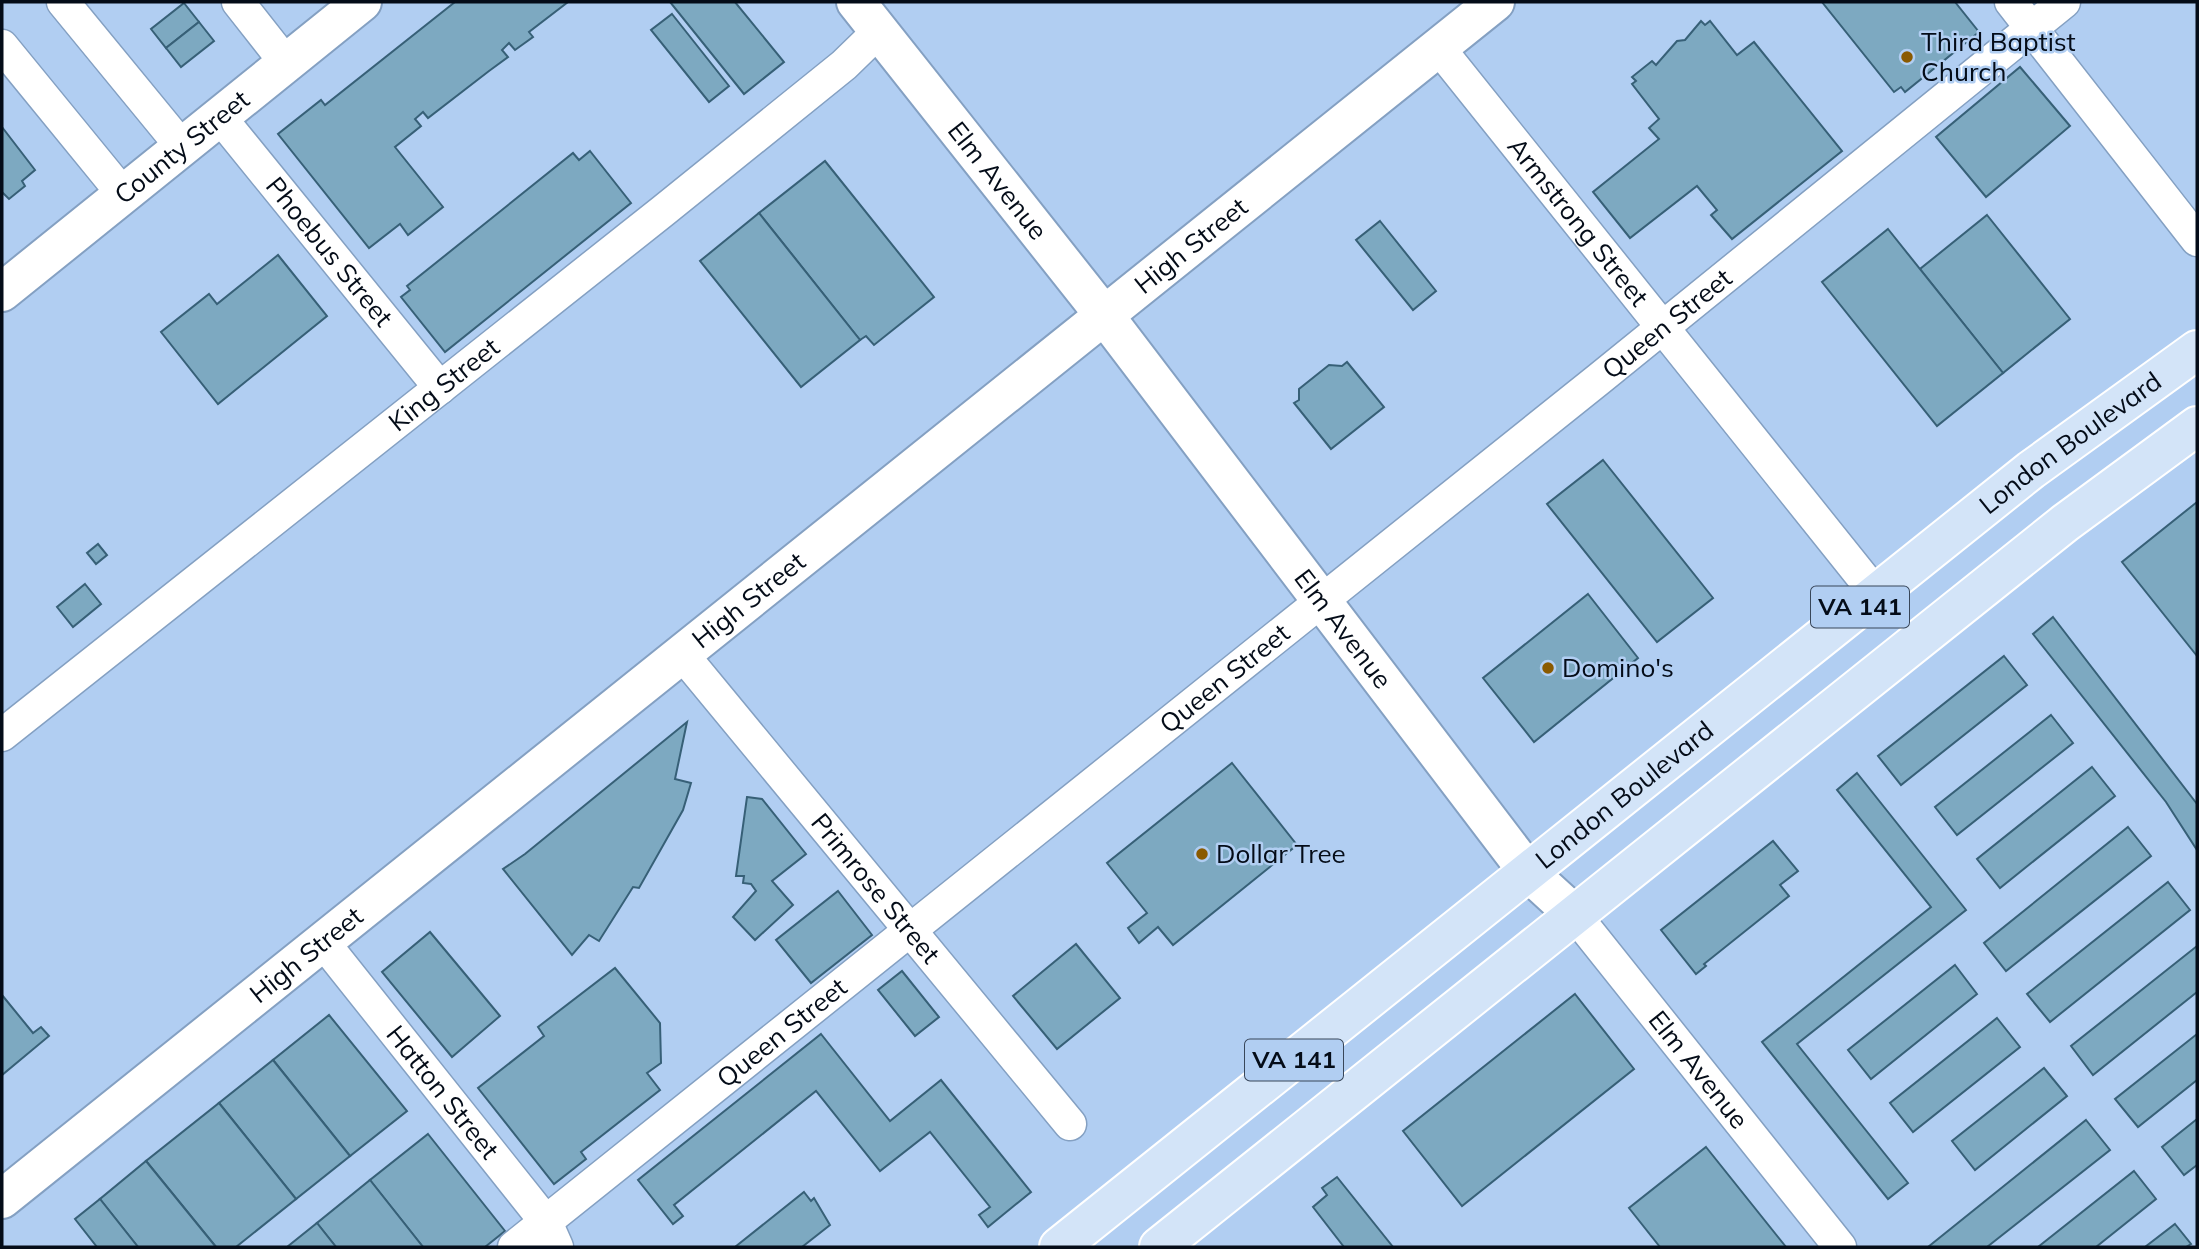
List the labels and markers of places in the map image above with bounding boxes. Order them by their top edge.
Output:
place label: Third Baptist Church [1921,25,2076,88]
marker: Third Baptist Church [1899,49,1915,65]
place label: Domino's [1562,651,1674,684]
marker: Domino's [1540,660,1556,676]
place label: Dollar Tree [1216,837,1346,870]
marker: Dollar Tree [1194,846,1210,862]

